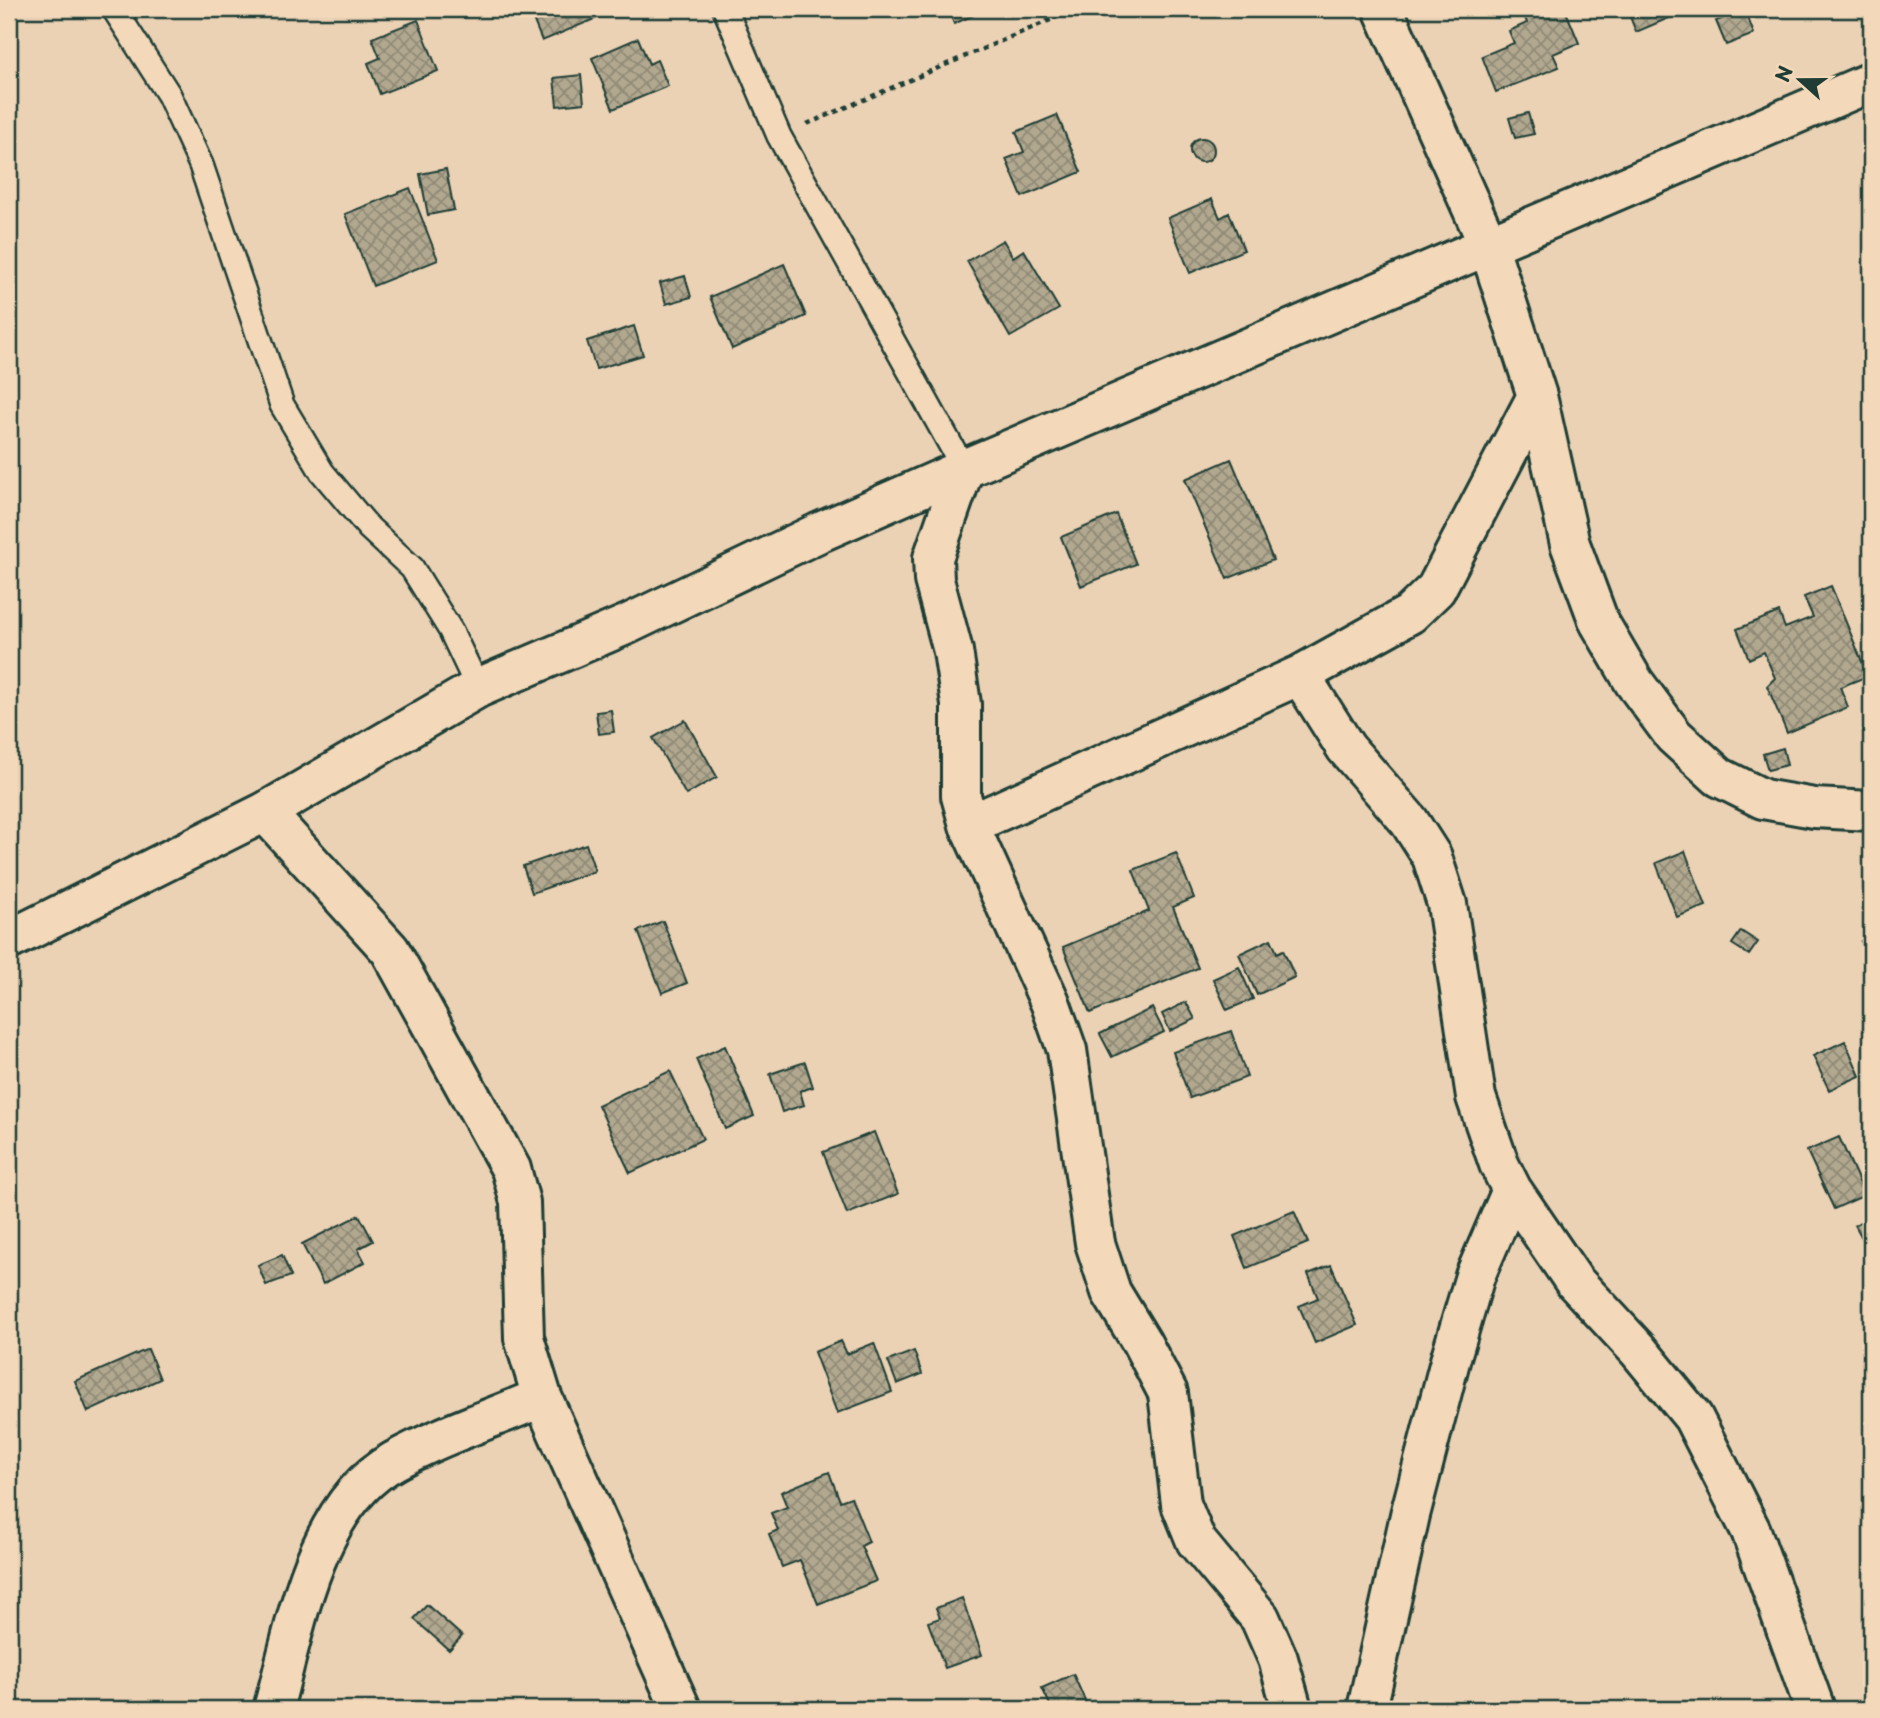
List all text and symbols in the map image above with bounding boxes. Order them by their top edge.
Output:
north arrow [1764,46,1834,116]
text: N [1767,62,1799,86]

